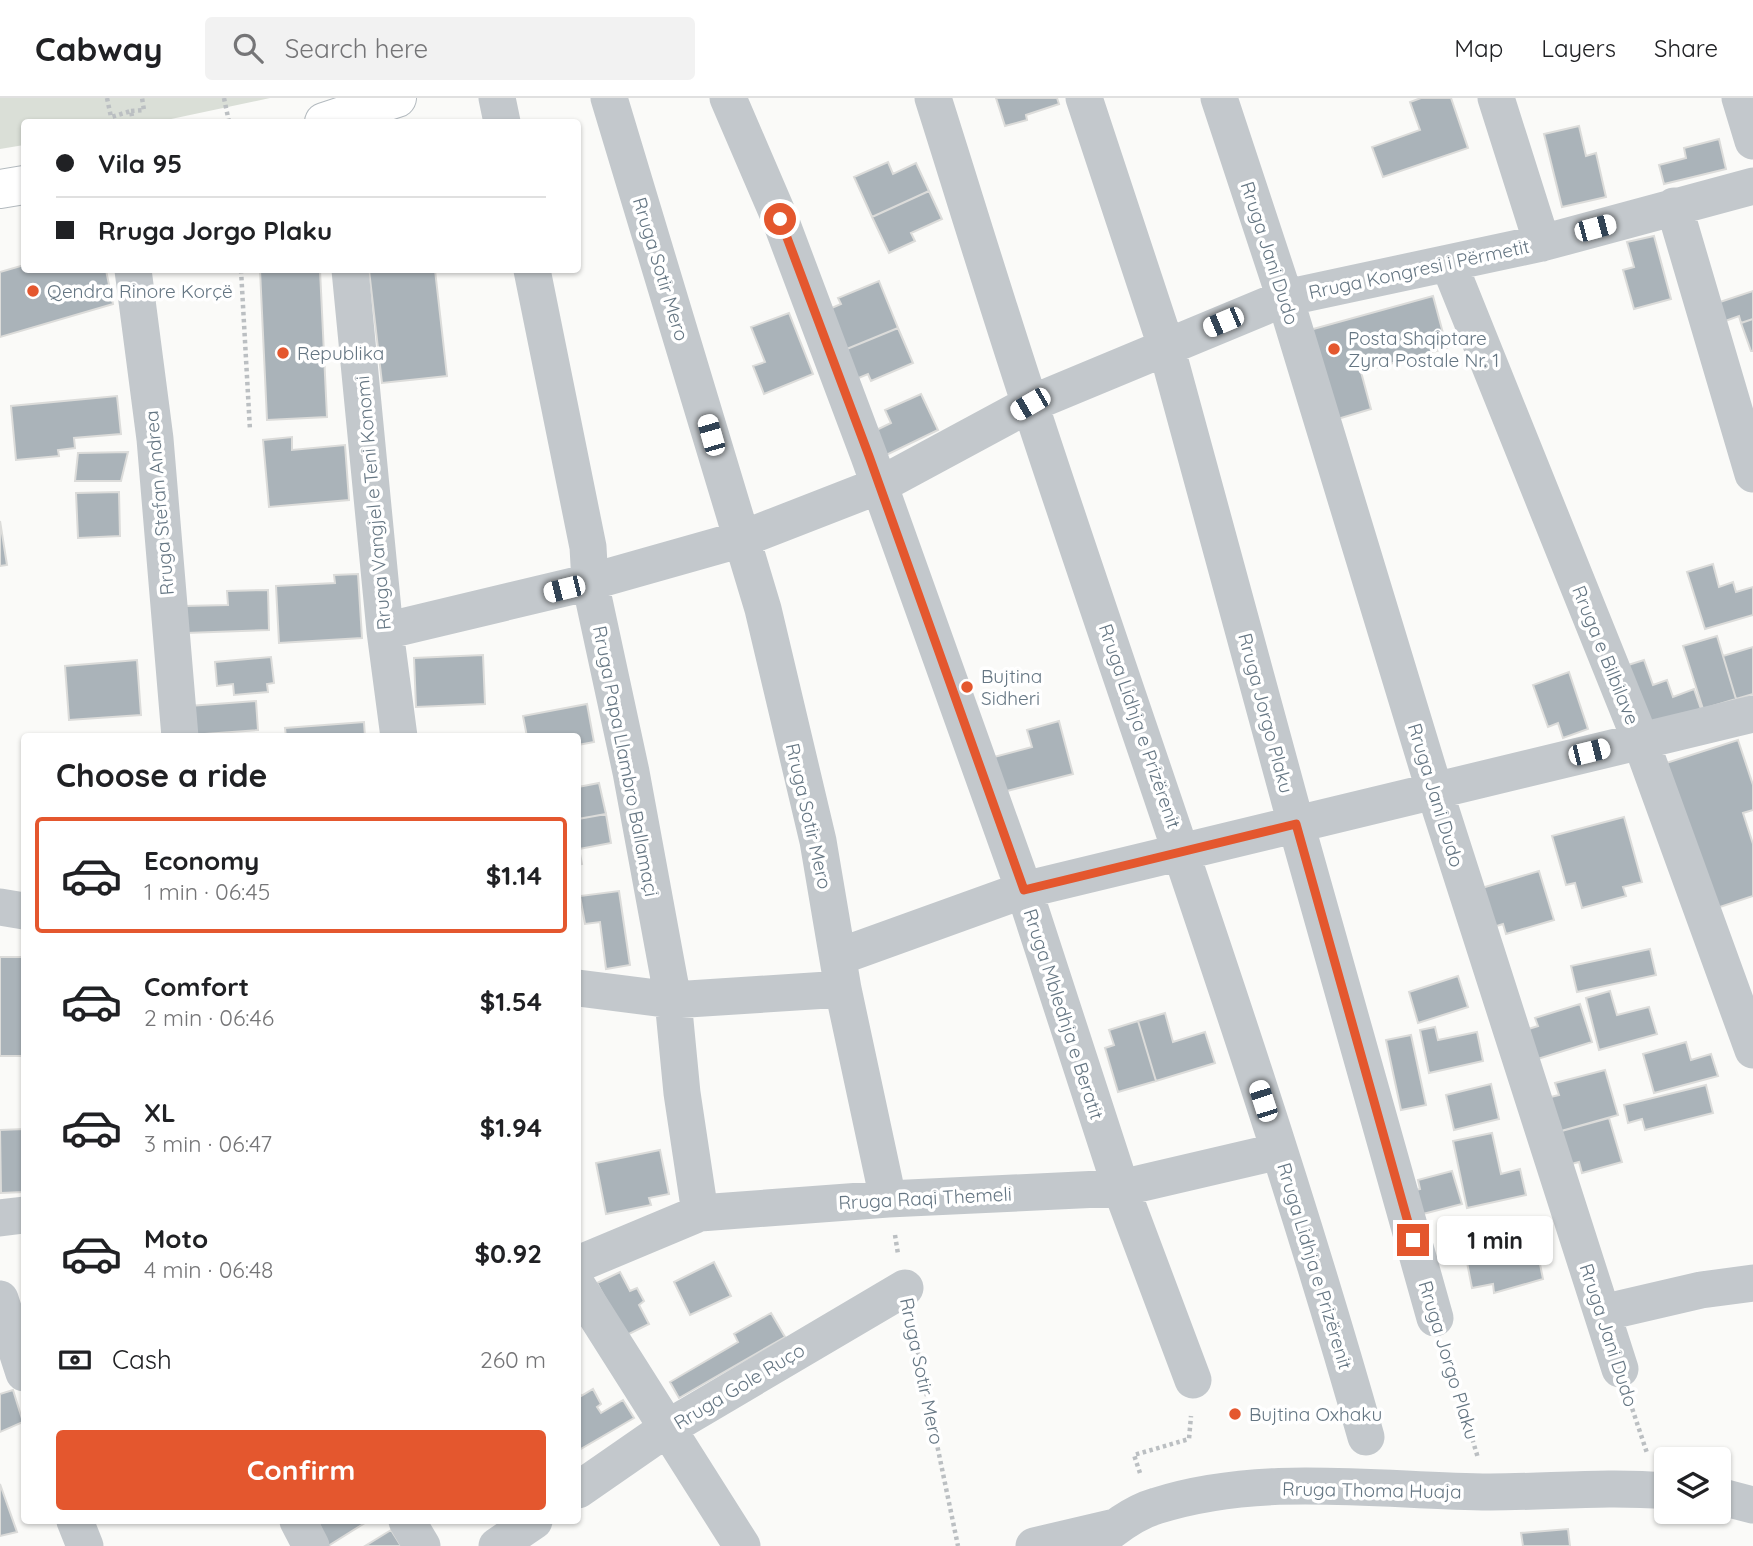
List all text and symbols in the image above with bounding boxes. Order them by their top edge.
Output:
search box [205,17,695,80]
text: Cabway [35,28,163,69]
icon: search [229,29,267,67]
text: Search here [285,32,428,65]
text: Map [1454,33,1503,63]
text: Layers [1541,33,1616,63]
text: Share [1654,33,1718,63]
text: Vila 95 [98,147,182,180]
street label: Rruga Jani Dudo [1236,178,1304,328]
street label: Rruga Sotir Mero [628,194,694,344]
route start [764,203,796,235]
car [1572,212,1619,244]
text: Rruga Jorgo Plaku [98,214,332,247]
street label: Rruga Kongresi i Përmetit [1306,234,1532,304]
place label: Qendra Rinore Korçë [47,279,233,303]
marker: Qendra Rinore Korçë [25,283,41,299]
car [1200,304,1247,340]
place label: Posta Shqiptare Zyra Postale Nr. 1 [1348,326,1499,372]
place label: Republika [297,341,384,365]
marker: Posta Shqiptare Zyra Postale Nr. 1 [1326,341,1342,357]
marker: Republika [275,345,291,361]
street label: Rruga Vangjel e Teni Konomi [350,375,396,631]
car [1007,384,1054,424]
street label: Rruga Stefan Andrea [139,410,179,596]
car [696,412,727,458]
car [542,574,587,604]
street label: Rruga e Bilbilave [1567,582,1645,728]
street label: Rruga Lidhja e Prizërenit [1094,621,1186,831]
street label: Rruga Papa Llambro Ballamaçi [588,624,664,898]
street label: Rruga Jorgo Plaku [1233,630,1299,796]
place label: Bujtina Sidheri [981,664,1042,710]
marker: Bujtina Sidheri [959,679,975,695]
street label: Rruga Jani Dudo [1403,720,1469,870]
car [1567,737,1612,767]
street label: Rruga Sotir Mero [781,741,837,891]
text: Choose a ride [56,755,268,795]
icon: car [60,844,123,907]
text: Economy [144,844,259,877]
text: $1.14 [486,859,542,892]
text: 1 min · 06:45 [144,877,270,906]
street label: Rruga Mbledhja e Beratit [1019,906,1109,1122]
icon: car [60,970,123,1033]
text: Comfort [144,970,249,1003]
text: $1.54 [480,985,542,1018]
text: 2 min · 06:46 [144,1003,274,1032]
car [1247,1078,1280,1124]
icon: car [60,1096,123,1159]
text: XL [144,1096,176,1129]
text: $1.94 [480,1111,542,1144]
text: 3 min · 06:47 [144,1129,272,1158]
street label: Rruga Lidhja e Prizërenit [1272,1160,1358,1372]
street label: Rruga Raqi Themeli [838,1181,1012,1215]
callout: 1 min [1438,1216,1553,1264]
icon: car [60,1222,123,1285]
text: Moto [144,1222,208,1255]
route end [1397,1224,1429,1256]
text: 1 min [1467,1226,1523,1255]
text: $0.92 [474,1237,542,1270]
text: 4 min · 06:48 [144,1255,274,1284]
street label: Rruga Jani Dudo [1575,1260,1643,1410]
street label: Rruga Jorgo Plaku [1413,1278,1485,1442]
street label: Rruga Sotir Mero [895,1296,949,1446]
street label: Rruga Gole Ruço [669,1337,809,1435]
icon: cash [56,1341,94,1379]
text: Cash [112,1343,172,1376]
text: 260 m [480,1345,546,1374]
place label: Bujtina Oxhaku [1249,1402,1382,1426]
marker: Bujtina Oxhaku [1227,1406,1243,1422]
button: Confirm [56,1430,546,1510]
map controls [1654,1447,1731,1524]
button: layers [1654,1447,1731,1524]
street label: Rruga Thoma Huaja [1282,1476,1462,1504]

